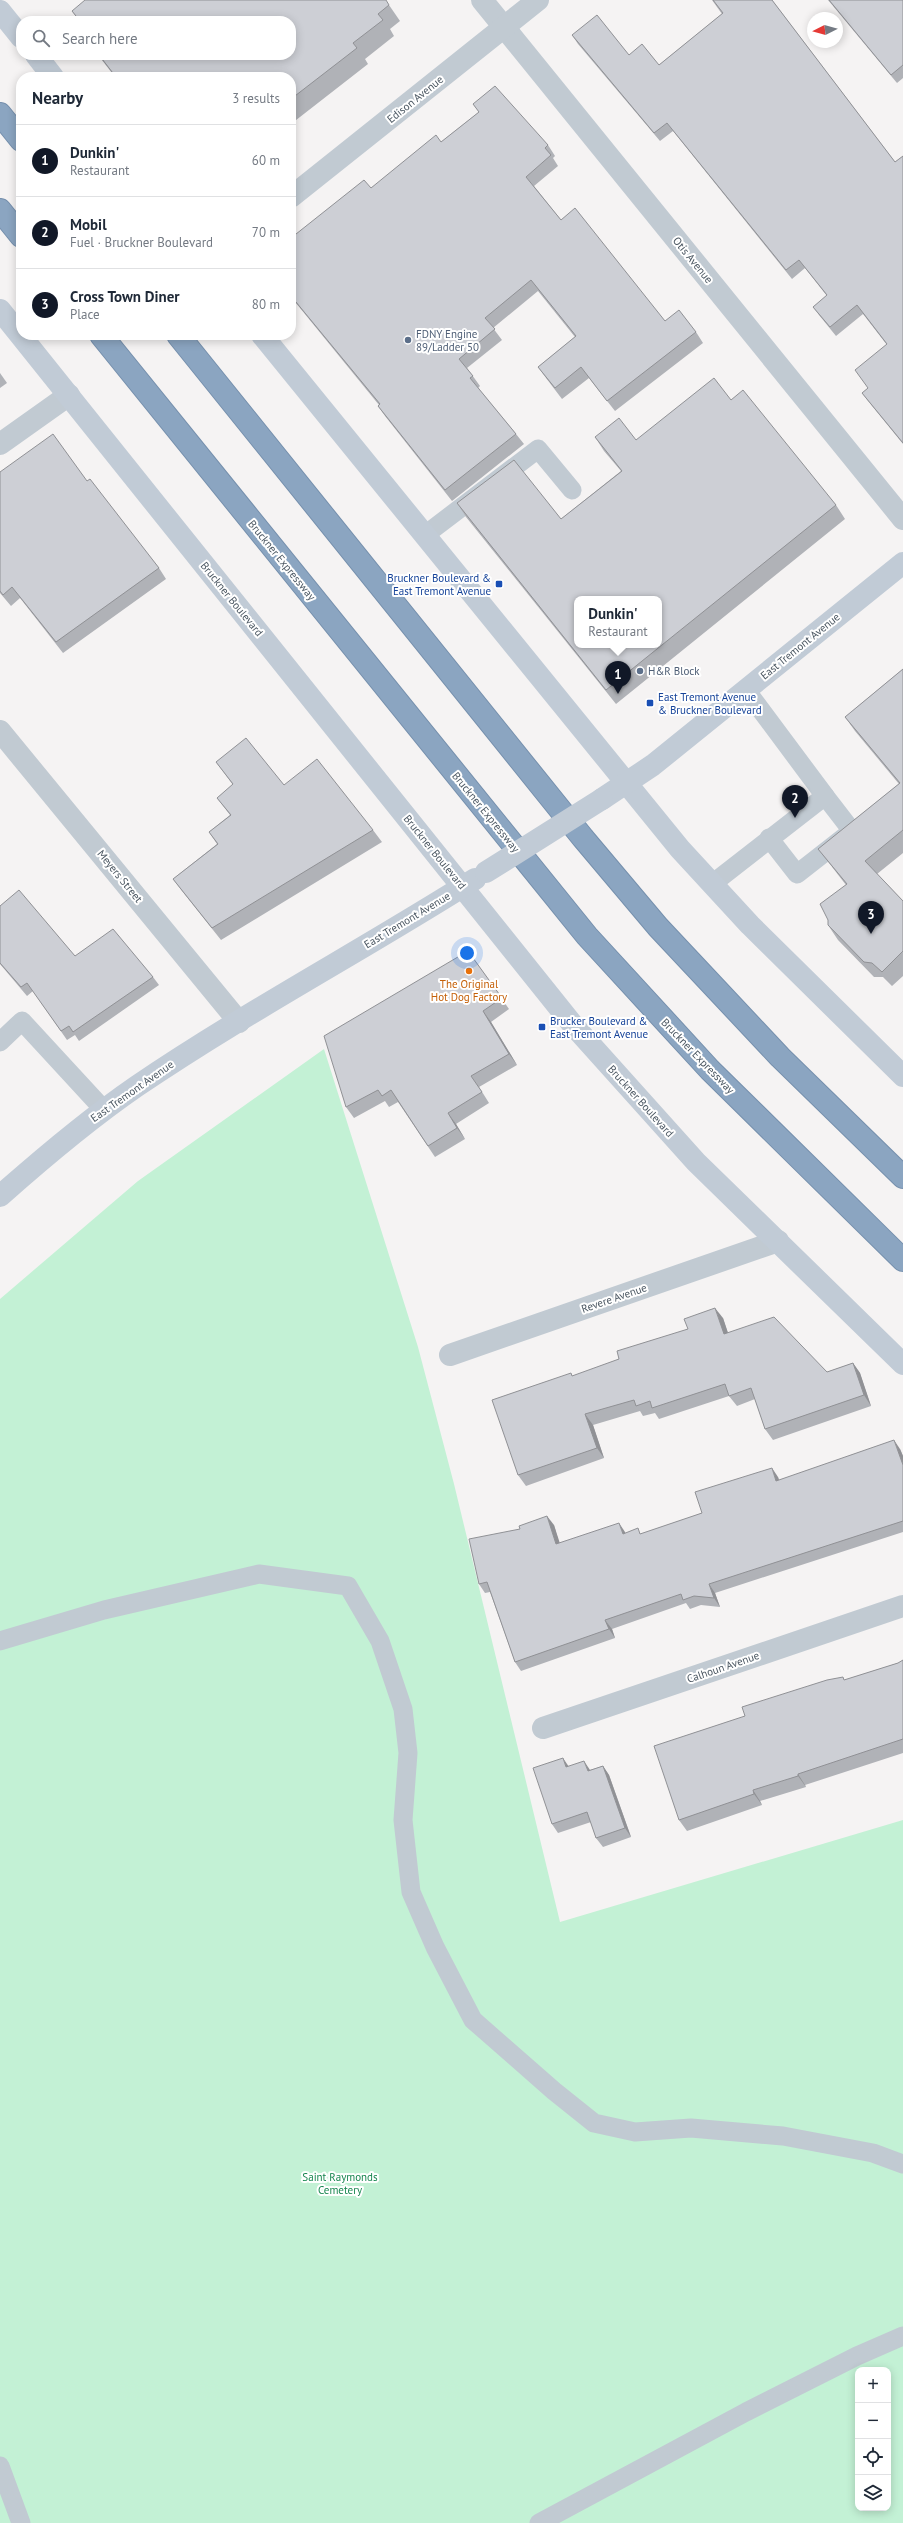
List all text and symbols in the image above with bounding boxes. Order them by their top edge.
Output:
north arrow [807,12,843,48]
search box [16,16,296,60]
icon: search [30,27,52,49]
text: Search here [62,29,138,48]
street label: Edison Avenue [384,72,446,126]
text: Nearby [32,87,83,109]
text: 3 results [232,90,280,107]
text: Dunkin' [70,143,119,162]
text: 1 [41,152,49,169]
text: 60 m [252,152,280,169]
text: Restaurant [70,162,129,179]
text: Mobil [70,215,107,234]
text: 2 [41,224,49,241]
text: 70 m [252,224,280,241]
text: Fuel · Bruckner Boulevard [70,234,213,251]
street label: Otis Avenue [670,234,716,286]
text: Cross Town Diner [70,287,180,306]
text: 3 [41,296,49,313]
text: 80 m [252,296,280,313]
text: Place [70,306,100,323]
place label: FDNY Engine 89/Ladder 50 [416,327,479,354]
marker: FDNY Engine 89/Ladder 50 [403,335,413,345]
street label: Bruckner Expressway [245,517,319,604]
street label: Bruckner Boulevard [198,559,266,639]
place label: Bruckner Boulevard & East Tremont Avenue [387,571,491,598]
marker: Bruckner Boulevard & East Tremont Avenue [494,579,504,589]
popup [574,596,662,648]
text: Dunkin' [588,604,638,623]
street label: East Tremont Avenue [757,609,843,682]
text: Restaurant [588,623,648,640]
pin: 1 [605,661,631,694]
place label: H&R Block [648,664,700,678]
marker: H&R Block [635,666,645,676]
place label: East Tremont Avenue & Bruckner Boulevard [658,690,762,717]
marker: East Tremont Avenue & Bruckner Boulevard [645,698,655,708]
street label: Bruckner Expressway [449,769,523,856]
pin: 2 [782,785,808,818]
street label: Bruckner Boulevard [401,812,469,892]
street label: Meyers Street [94,847,146,905]
street label: East Tremont Avenue [361,889,453,951]
pin: 3 [858,901,884,934]
your location [457,943,477,963]
marker: The Original Hot Dog Factory [464,966,474,976]
place label: The Original Hot Dog Factory [431,977,508,1004]
place label: Brucker Boulevard & East Tremont Avenue [550,1014,649,1041]
street label: Bruckner Expressway [658,1015,738,1097]
marker: Brucker Boulevard & East Tremont Avenue [537,1022,547,1032]
street label: East Tremont Avenue [88,1057,177,1125]
street label: Bruckner Boulevard [605,1062,677,1140]
street label: Revere Avenue [579,1280,649,1316]
street label: Calhoun Avenue [685,1648,761,1686]
park label: Saint Raymonds Cemetery [302,2170,378,2197]
map controls [855,2367,891,2511]
button: + [855,2367,891,2403]
button: − [855,2403,891,2439]
button: locate [855,2439,891,2475]
button: layers [855,2475,891,2511]

